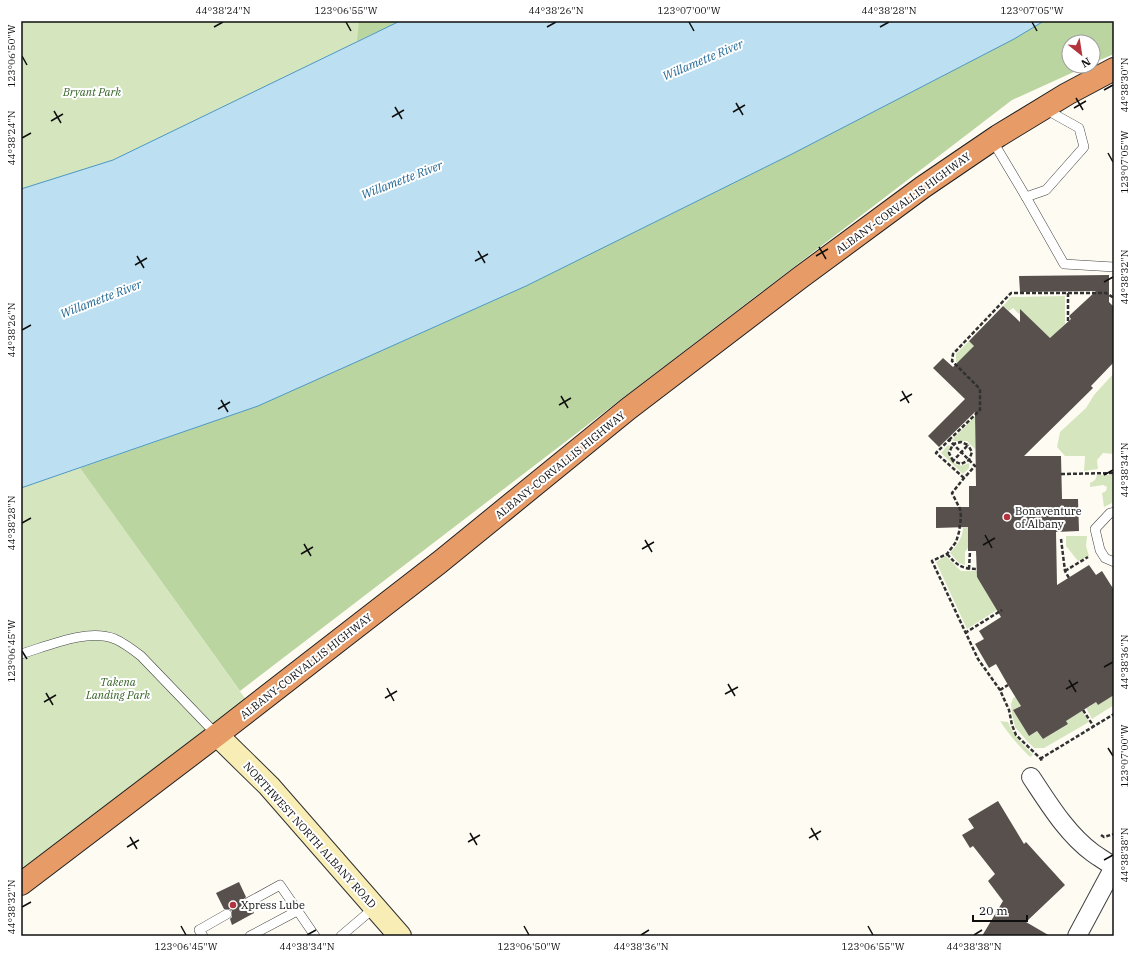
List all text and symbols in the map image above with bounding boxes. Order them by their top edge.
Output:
text: 44°38'24"N [196,4,251,17]
text: 123°06'55"W [314,4,378,17]
text: 44°38'26"N [529,4,584,17]
text: 123°07'00"W [657,4,721,17]
text: 44°38'28"N [862,4,917,17]
text: 123°07'05"W [1000,4,1064,17]
text: 123°06'50"W [5,24,18,88]
north arrow [1061,34,1101,74]
water label: Willamette River [660,35,746,83]
text: N [1078,54,1093,71]
text: 44°38'30"N [1118,57,1131,113]
park label: Bryant Park [62,85,121,99]
text: 44°38'24"N [5,110,18,166]
text: 123°07'05"W [1118,130,1131,194]
street label: ALBANY-CORVALLIS HIGHWAY [833,149,973,257]
water label: Willamette River [359,157,445,202]
text: 44°38'32"N [1118,249,1131,305]
water label: Willamette River [58,276,144,321]
text: 44°38'26"N [5,302,18,358]
street label: ALBANY-CORVALLIS HIGHWAY [492,408,628,522]
text: 44°38'34"N [1118,442,1131,498]
text: 44°38'28"N [5,495,18,551]
place label: Bonaventure of Albany [1015,504,1082,531]
marker: Bonaventure of Albany [1002,512,1012,522]
street label: ALBANY-CORVALLIS HIGHWAY [237,610,375,722]
text: 123°06'45"W [5,619,18,683]
text: 44°38'36"N [1118,634,1131,690]
park label: Takena Landing Park [85,675,150,702]
text: 123°07'00"W [1118,724,1131,788]
street label: NORTHWEST NORTH ALBANY ROAD [241,759,380,911]
text: 44°38'38"N [1118,827,1131,883]
text: 44°38'32"N [5,879,18,935]
scale bar [973,897,1027,923]
place label: Xpress Lube [241,898,305,912]
marker: Xpress Lube [228,900,238,910]
text: 20 m [979,903,1008,918]
text: 123°06'45"W [154,940,218,953]
text: 44°38'34"N [280,940,335,953]
text: 123°06'50"W [497,940,561,953]
text: 44°38'36"N [614,940,669,953]
text: 123°06'55"W [841,940,905,953]
text: 44°38'38"N [947,940,1002,953]

